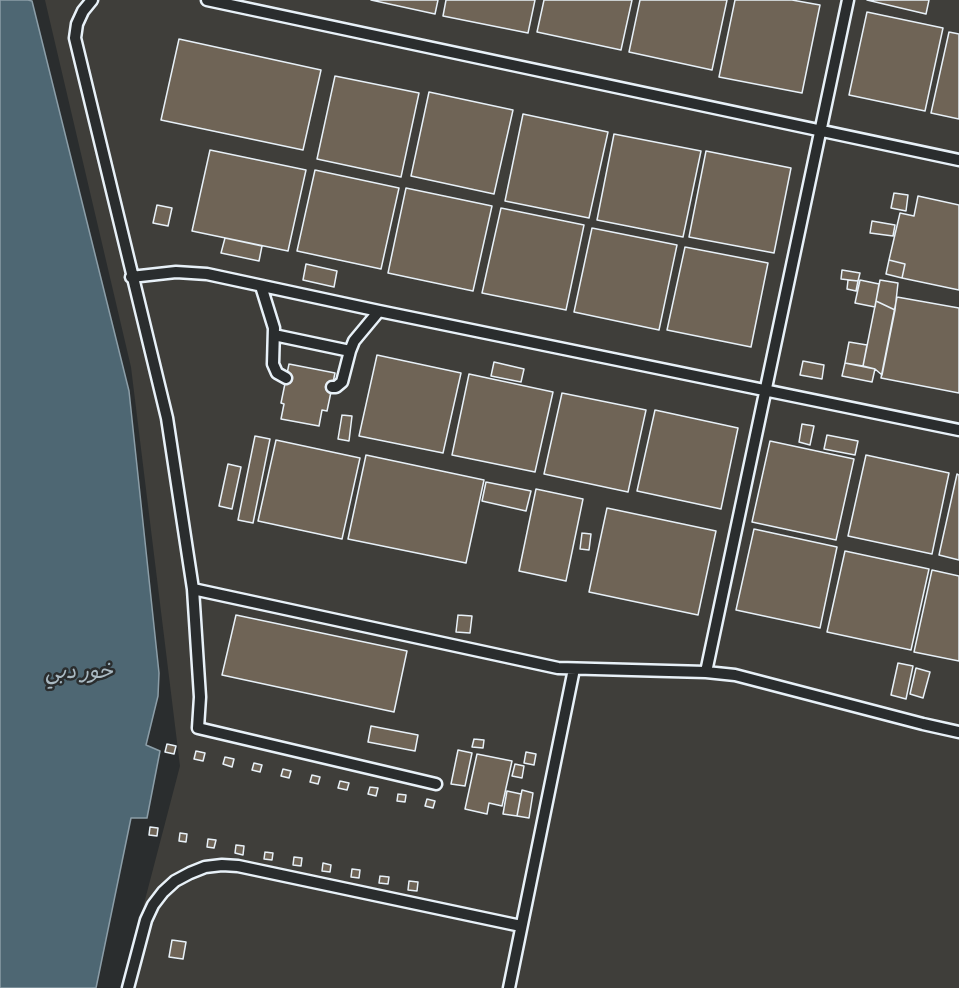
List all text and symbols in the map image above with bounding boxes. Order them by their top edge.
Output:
water label: خور دبي [45,659,113,685]

